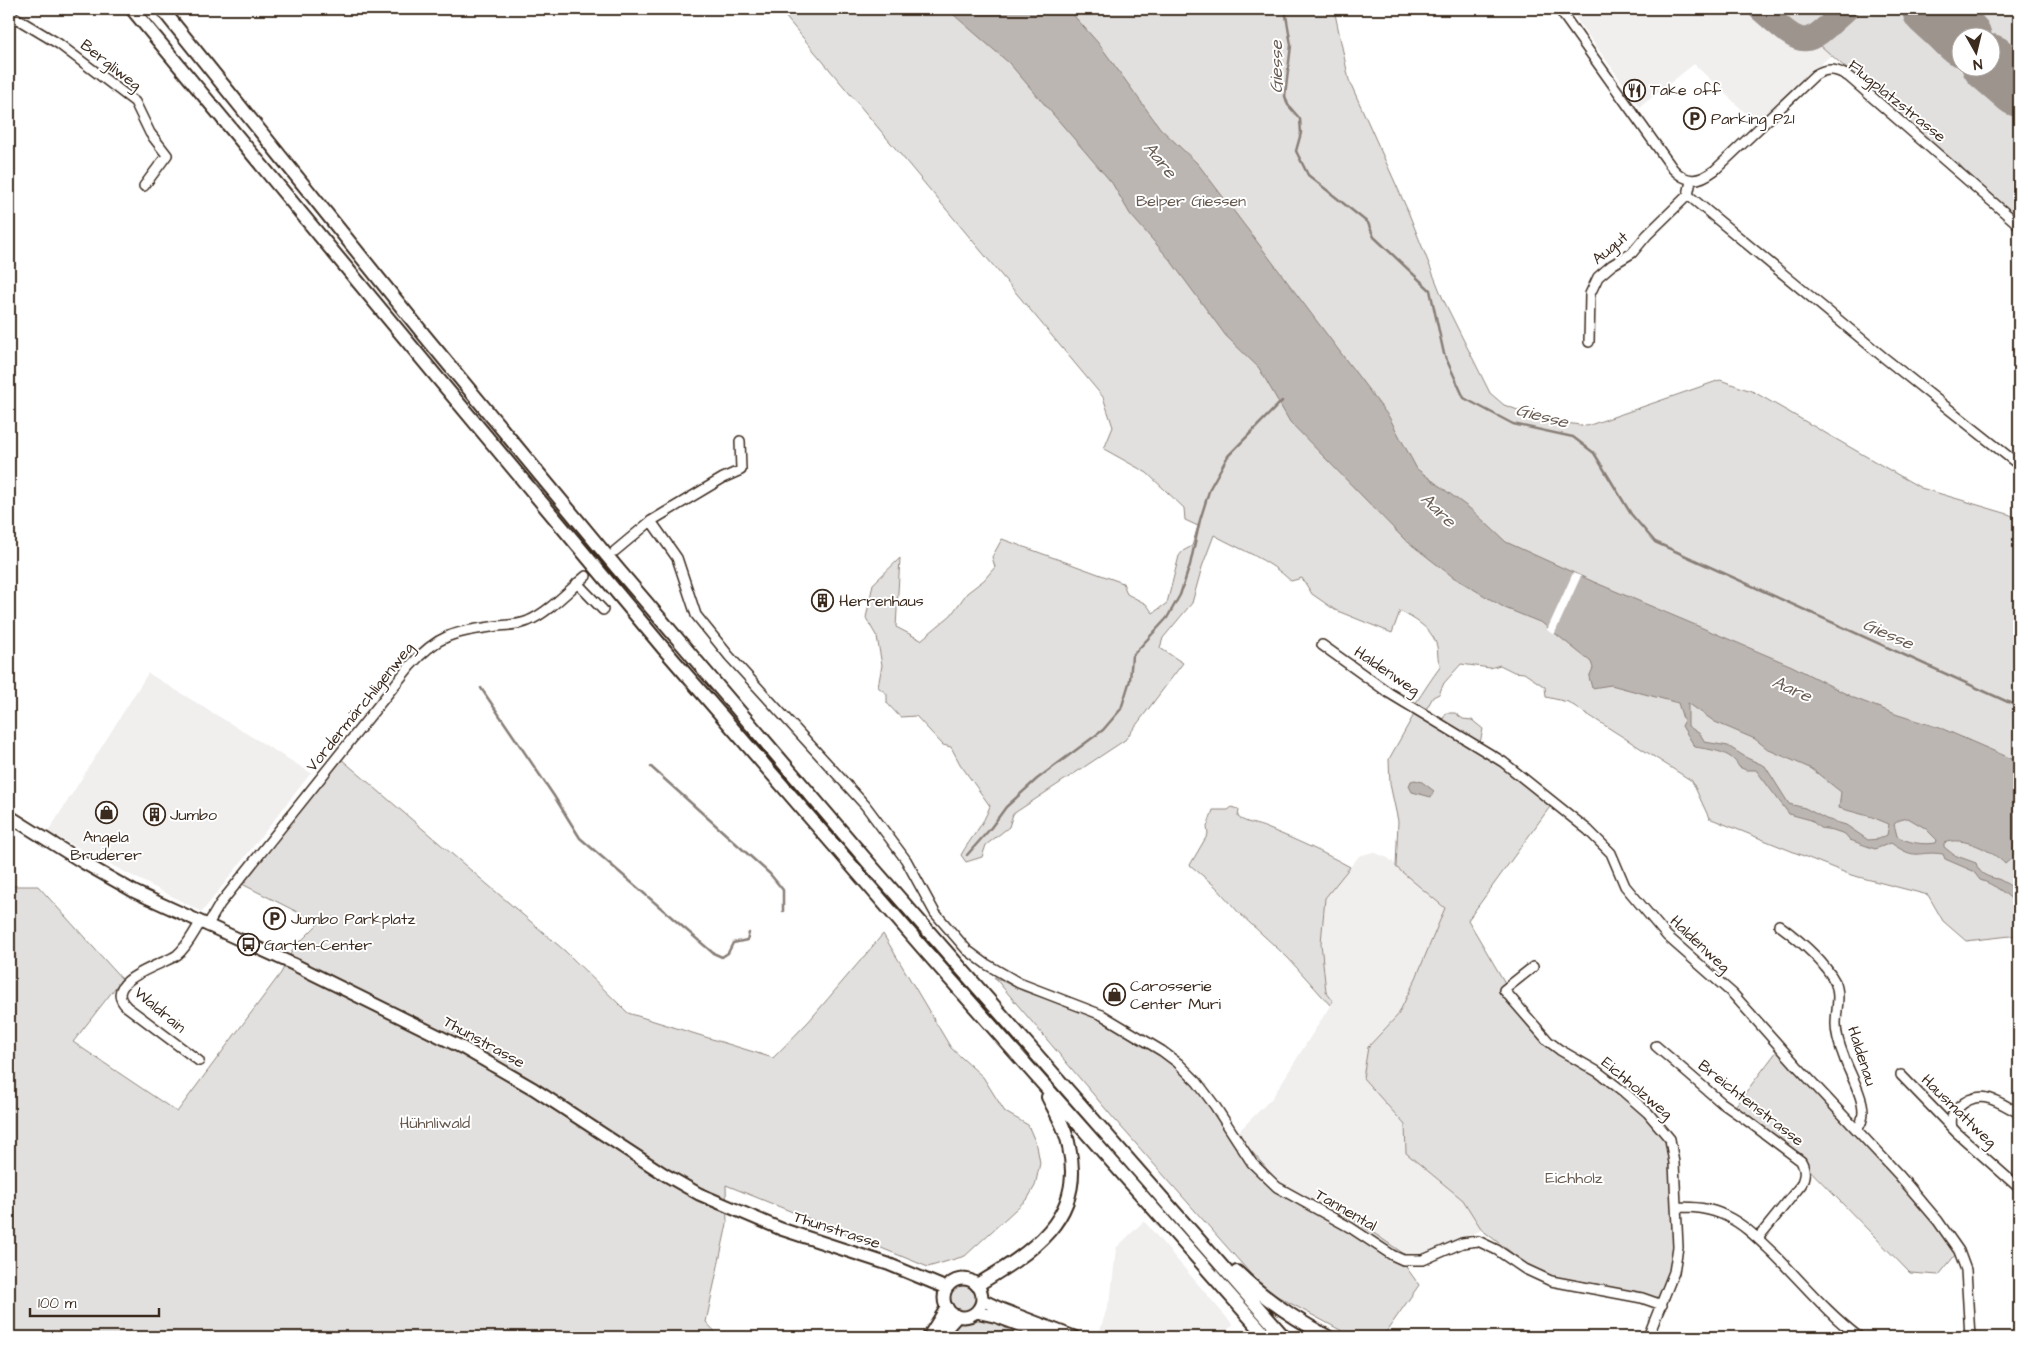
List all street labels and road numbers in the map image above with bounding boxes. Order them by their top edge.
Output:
street label: Bergliweg [75,34,146,97]
street label: Flugplatzstrasse [1843,55,1951,148]
street label: Augut [1587,226,1634,270]
street label: Vordermärchligenweg [301,638,420,777]
street label: Haldenweg [1349,641,1424,702]
street label: Haldenweg [1664,910,1735,978]
street label: Waldrain [129,982,191,1038]
street label: Thunstrasse [439,1011,529,1074]
street label: Haldenau [1842,1023,1882,1089]
street label: Eichholzweg [1596,1052,1677,1125]
street label: Breichtenstrasse [1694,1055,1809,1151]
street label: Hausmattweg [1916,1069,2002,1153]
street label: Tannental [1311,1184,1381,1236]
street label: Thunstrasse [791,1206,884,1255]

